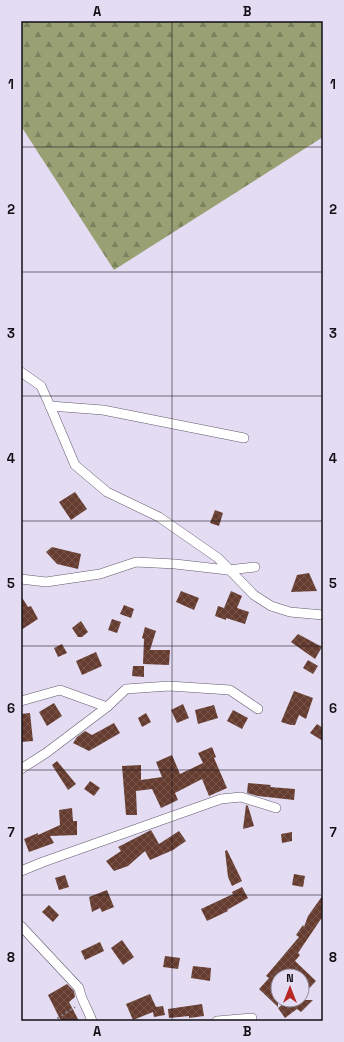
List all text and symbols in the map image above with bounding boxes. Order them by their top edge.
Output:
text: A [93,3,102,20]
text: B [243,3,252,20]
text: 1 [8,76,14,93]
text: 1 [330,76,336,93]
text: 2 [7,201,15,218]
text: 2 [329,201,337,218]
text: 3 [7,325,15,342]
text: 3 [329,325,337,342]
text: 4 [7,450,15,467]
text: 4 [329,450,337,467]
text: 5 [7,575,15,592]
text: 5 [329,575,337,592]
text: 6 [7,700,15,717]
text: 6 [329,700,337,717]
text: 7 [7,824,15,841]
text: 7 [329,824,337,841]
text: 8 [7,949,15,966]
text: 8 [329,949,337,966]
north arrow [270,968,310,1008]
text: N [286,971,294,985]
text: A [93,1023,102,1040]
text: B [243,1023,252,1040]

